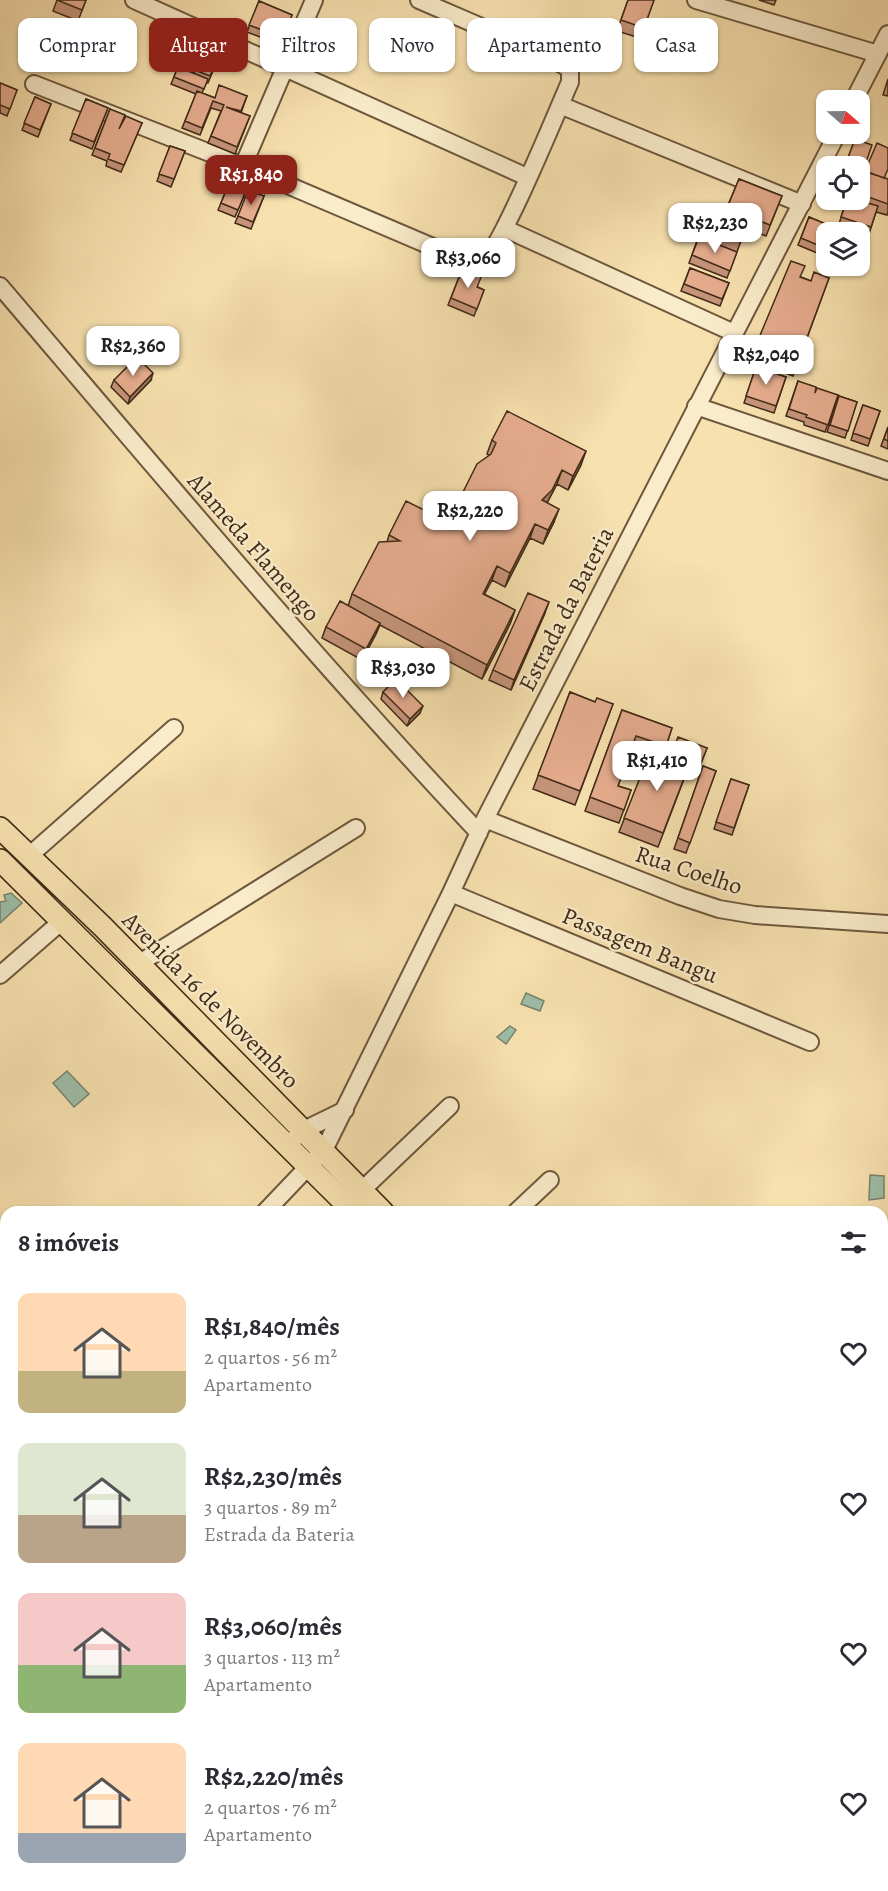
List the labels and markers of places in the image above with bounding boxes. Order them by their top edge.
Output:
pin: R$1,840 [196,155,306,206]
pin: R$2,230 [660,203,770,254]
pin: R$3,060 [413,238,523,289]
pin: R$2,360 [78,326,188,377]
pin: R$2,040 [711,335,821,386]
pin: R$2,220 [415,491,525,542]
pin: R$3,030 [348,648,458,699]
pin: R$1,410 [602,741,712,792]

